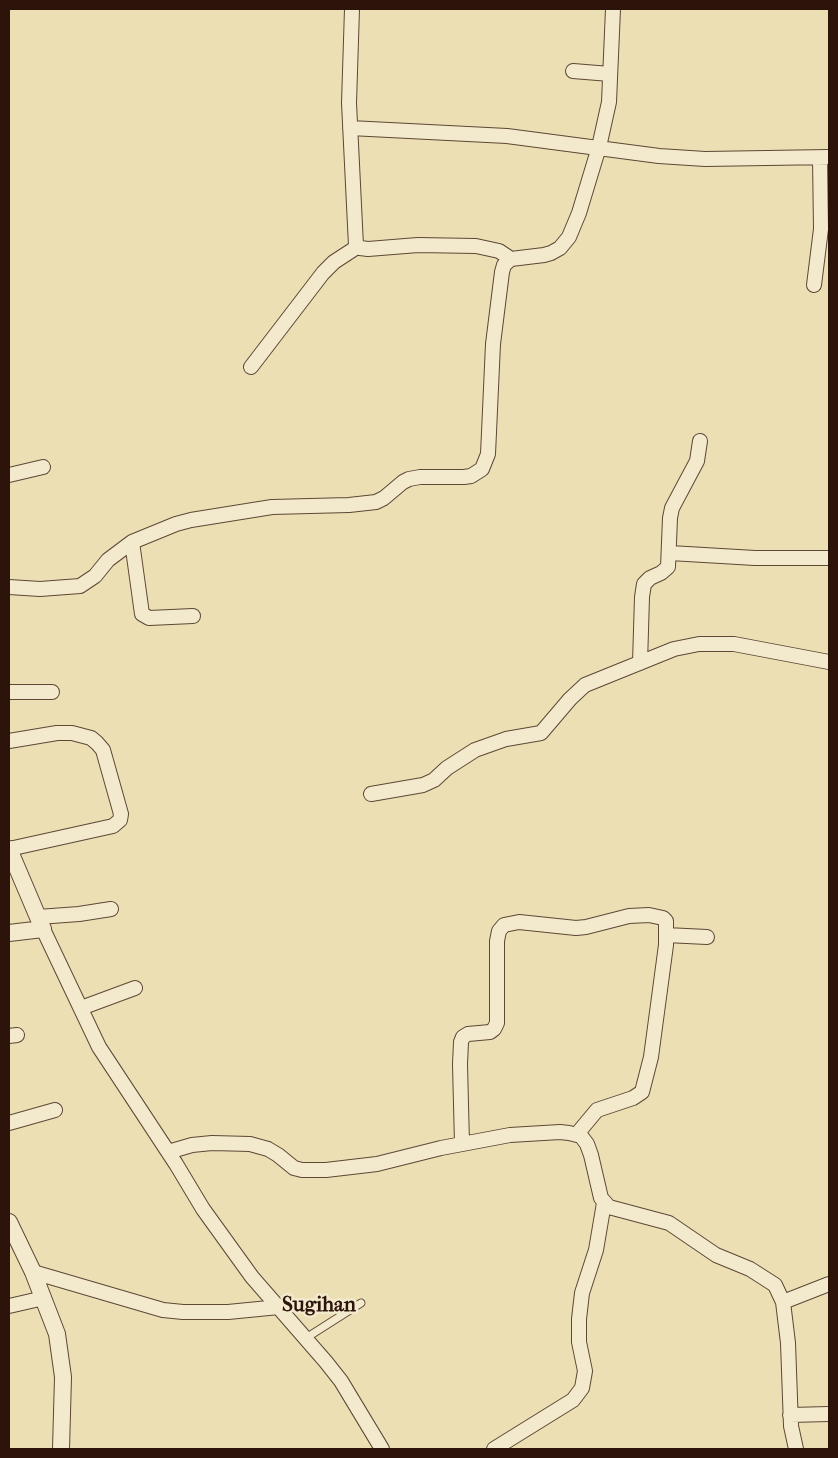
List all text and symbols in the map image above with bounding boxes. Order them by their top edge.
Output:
district label: Sugihan [282,1293,356,1319]

